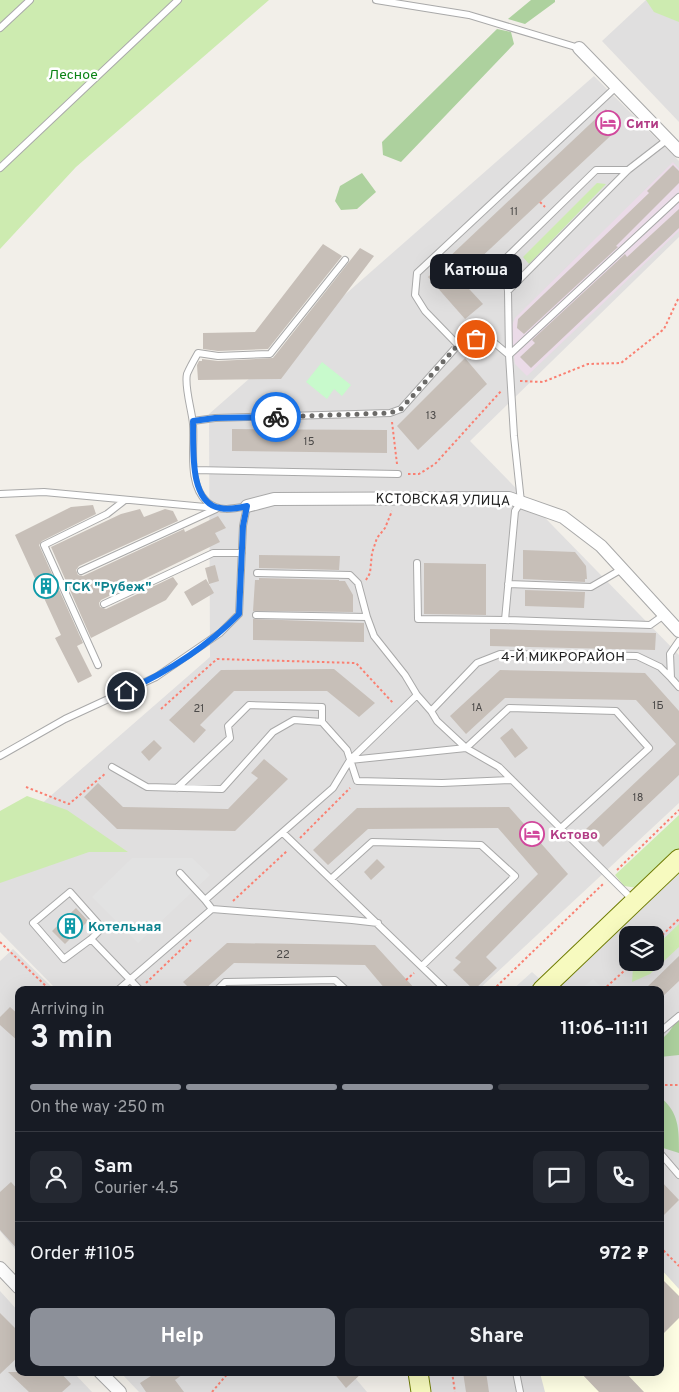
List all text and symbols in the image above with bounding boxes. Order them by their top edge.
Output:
park label: Лесное [48,67,98,84]
hotel icon: Сити [595,110,621,136]
place label: Сити [626,116,659,133]
house number: 11 [510,205,518,219]
callout: Катюша [430,254,522,289]
text: Катюша [444,261,508,281]
pin [455,318,497,360]
icon: bag [462,325,490,353]
courier [251,392,301,442]
icon: bike [262,403,290,431]
house number: 13 [426,409,436,423]
house number: 15 [304,435,315,449]
street label: КСТОВСКАЯ УЛИЦА [376,491,510,510]
building icon: ГСК "Рубеж" [33,573,59,599]
place label: ГСК "Рубеж" [64,579,152,596]
street label: 4-Й МИКРОРАЙОН [501,648,625,666]
pin [105,670,147,712]
icon: home [112,677,140,705]
house number: 1Б [652,699,664,713]
house number: 1А [471,701,483,715]
house number: 21 [194,702,204,716]
house number: 18 [633,791,643,805]
hotel icon: Кстово [519,821,545,847]
place label: Кстово [550,827,598,844]
building icon: Котельная [57,913,83,939]
place label: Котельная [88,919,162,936]
map controls [619,926,664,971]
button: layers [619,926,664,971]
house number: 22 [276,948,290,962]
text: Arriving in [30,1000,105,1020]
text: 11:06–11:11 [560,1017,649,1041]
text: 3 min [30,1019,113,1059]
text: On the way · 250 m [30,1098,165,1118]
button: person [30,1151,82,1203]
button: chat [533,1151,585,1203]
button: phone [597,1151,649,1203]
text: Sam [94,1155,133,1179]
text: Courier · 4.5 [94,1179,179,1199]
text: Order #1105 [30,1242,135,1266]
text: 972 ₽ [599,1242,649,1266]
button: Help [30,1308,335,1366]
button: Share [345,1308,649,1366]

